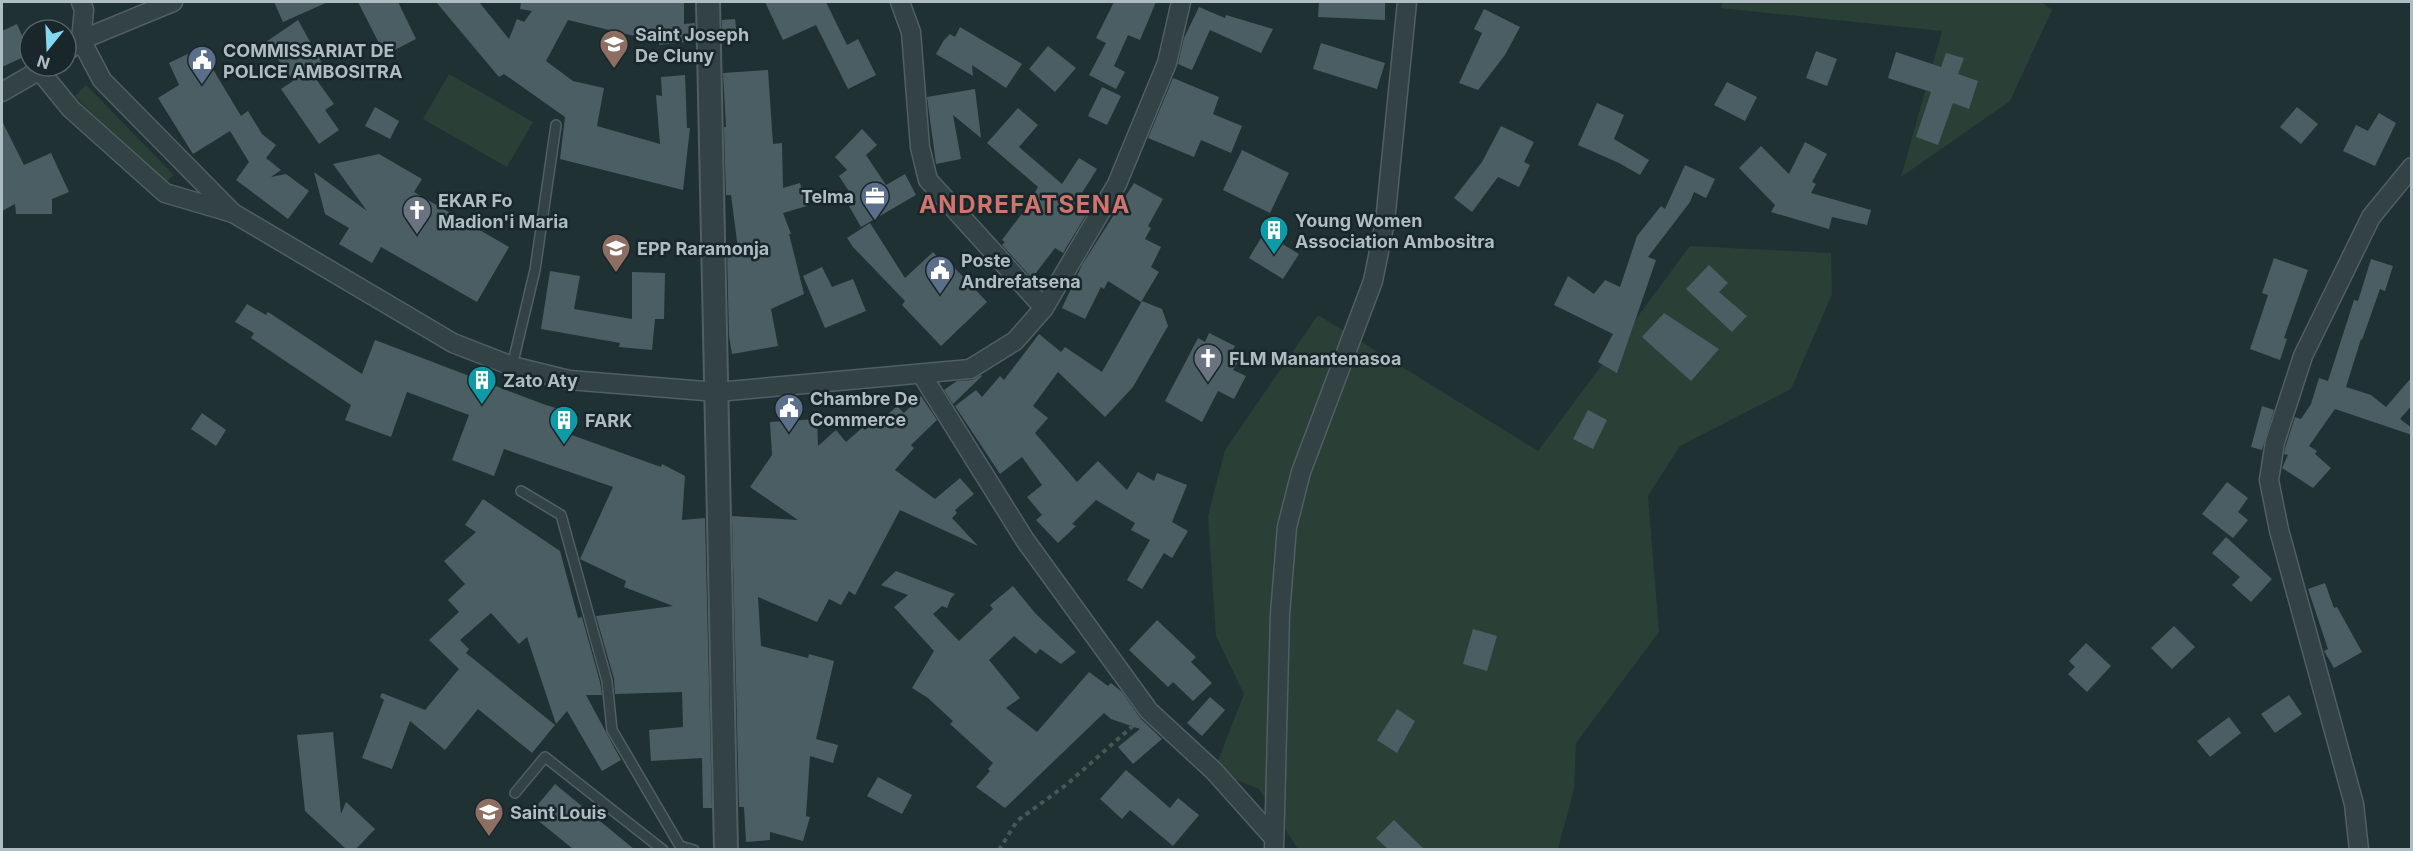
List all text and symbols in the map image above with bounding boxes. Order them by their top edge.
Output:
north arrow [18,18,78,78]
place label: Saint Joseph De Cluny [635,24,749,66]
school or university icon: Saint Joseph De Cluny [598,28,630,70]
place label: COMMISSARIAT DE POLICE AMBOSITRA [223,40,402,82]
public building icon: COMMISSARIAT DE POLICE AMBOSITRA [186,44,218,86]
text: N [34,51,52,74]
office icon: Telma [859,180,891,222]
place label: Telma [801,186,854,207]
place label: EKAR Fo Madion'i Maria [438,190,569,232]
district label: ANDREFATSENA [919,190,1131,219]
church icon: EKAR Fo Madion'i Maria [401,194,433,236]
place label: Young Women Association Ambositra [1295,210,1495,252]
building icon: Young Women Association Ambositra [1258,214,1290,256]
school or university icon: EPP Raramonja [600,232,632,274]
place label: EPP Raramonja [637,238,769,259]
place label: Poste Andrefatsena [961,250,1081,292]
public building icon: Poste Andrefatsena [924,254,956,296]
church icon: FLM Manantenasoa [1192,342,1224,384]
place label: FLM Manantenasoa [1229,348,1401,369]
building icon: Zato Aty [466,364,498,406]
place label: Zato Aty [503,370,578,391]
place label: Chambre De Commerce [810,388,919,430]
public building icon: Chambre De Commerce [773,392,805,434]
building icon: FARK [548,404,580,446]
place label: FARK [585,410,632,431]
school or university icon: Saint Louis [473,796,505,838]
place label: Saint Louis [510,802,607,823]

